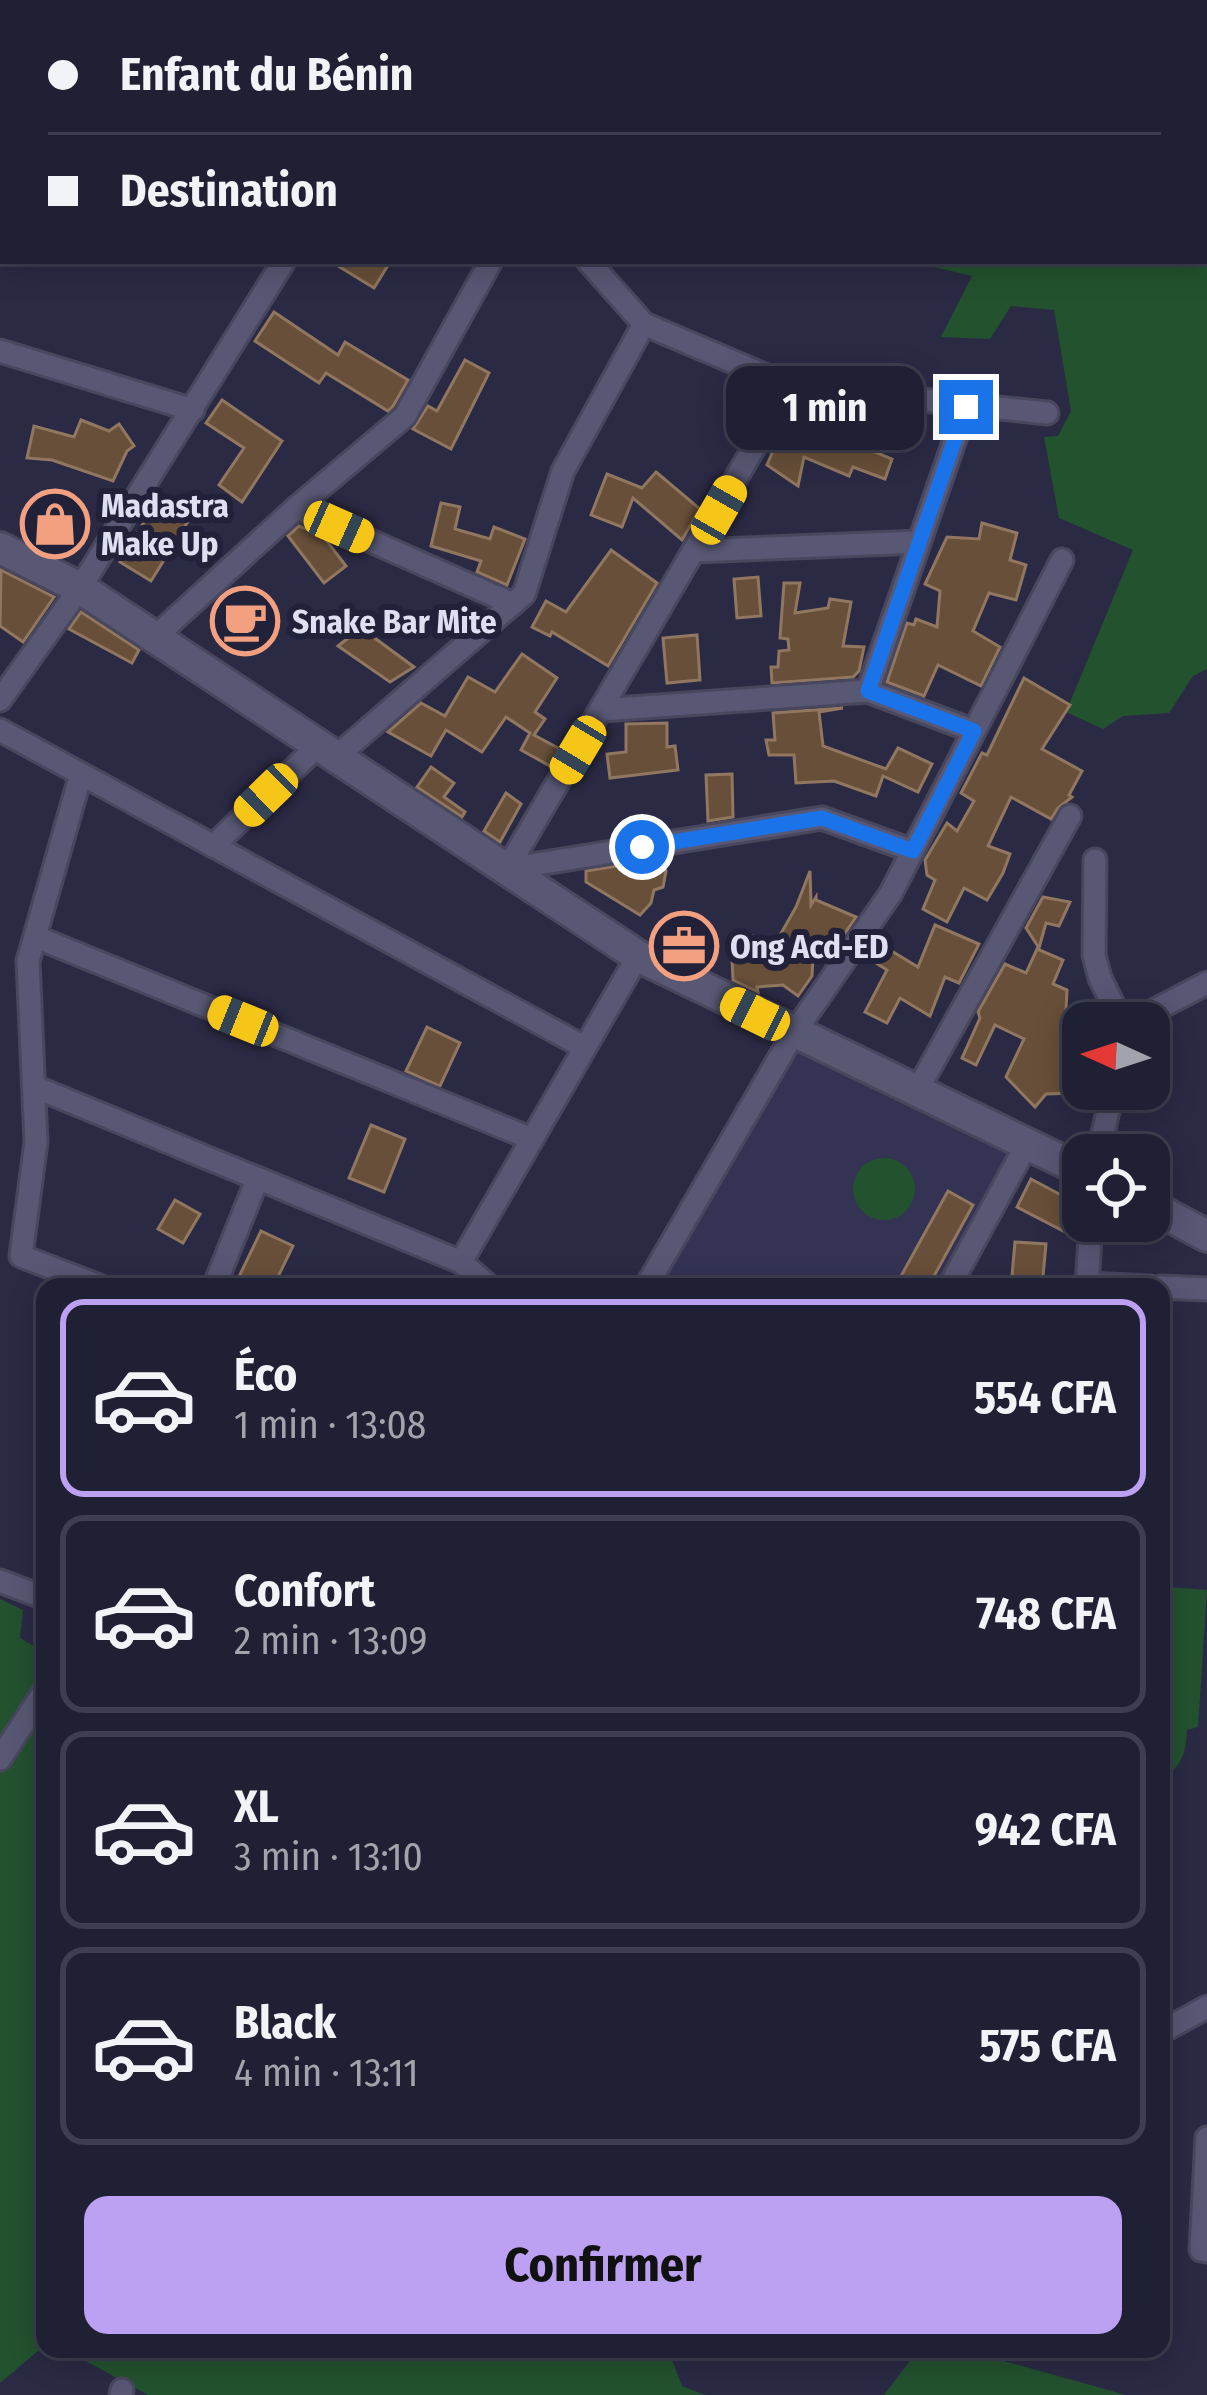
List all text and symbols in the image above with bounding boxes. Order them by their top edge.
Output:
text: Enfant du Bénin [120,48,413,102]
text: Destination [120,164,338,218]
callout: 1 min [726,365,924,449]
route end [939,380,993,434]
text: 1 min [783,385,867,431]
car [685,470,753,550]
place label: Madastra Make Up [101,486,229,564]
shop icon: Madastra Make Up [20,489,90,559]
car [299,496,379,558]
cafe icon: Snake Bar Mite [210,586,280,656]
place label: Snake Bar Mite [292,602,497,642]
car [544,710,612,790]
car [228,757,304,833]
route start [615,820,669,874]
office icon: Ong Acd-ED [649,911,719,981]
place label: Ong Acd-ED [730,927,889,967]
car [715,982,795,1046]
car [203,991,283,1051]
north arrow [1062,1002,1170,1110]
map controls [1062,1002,1170,1242]
button: locate [1062,1134,1170,1242]
icon: car [90,1344,198,1452]
text: Éco [234,1348,297,1402]
text: 554 CFA [974,1371,1116,1425]
text: 1 min · 13:08 [234,1402,426,1448]
icon: car [90,1560,198,1668]
text: Confort [234,1564,375,1618]
text: 748 CFA [976,1587,1116,1641]
text: 2 min · 13:09 [234,1618,427,1664]
icon: car [90,1776,198,1884]
text: XL [234,1780,279,1834]
text: 942 CFA [975,1803,1116,1857]
text: 3 min · 13:10 [234,1834,423,1880]
icon: car [90,1992,198,2100]
text: Black [234,1996,336,2050]
text: 575 CFA [979,2019,1116,2073]
text: 4 min · 13:11 [234,2050,418,2096]
button: Confirmer [84,2196,1122,2334]

